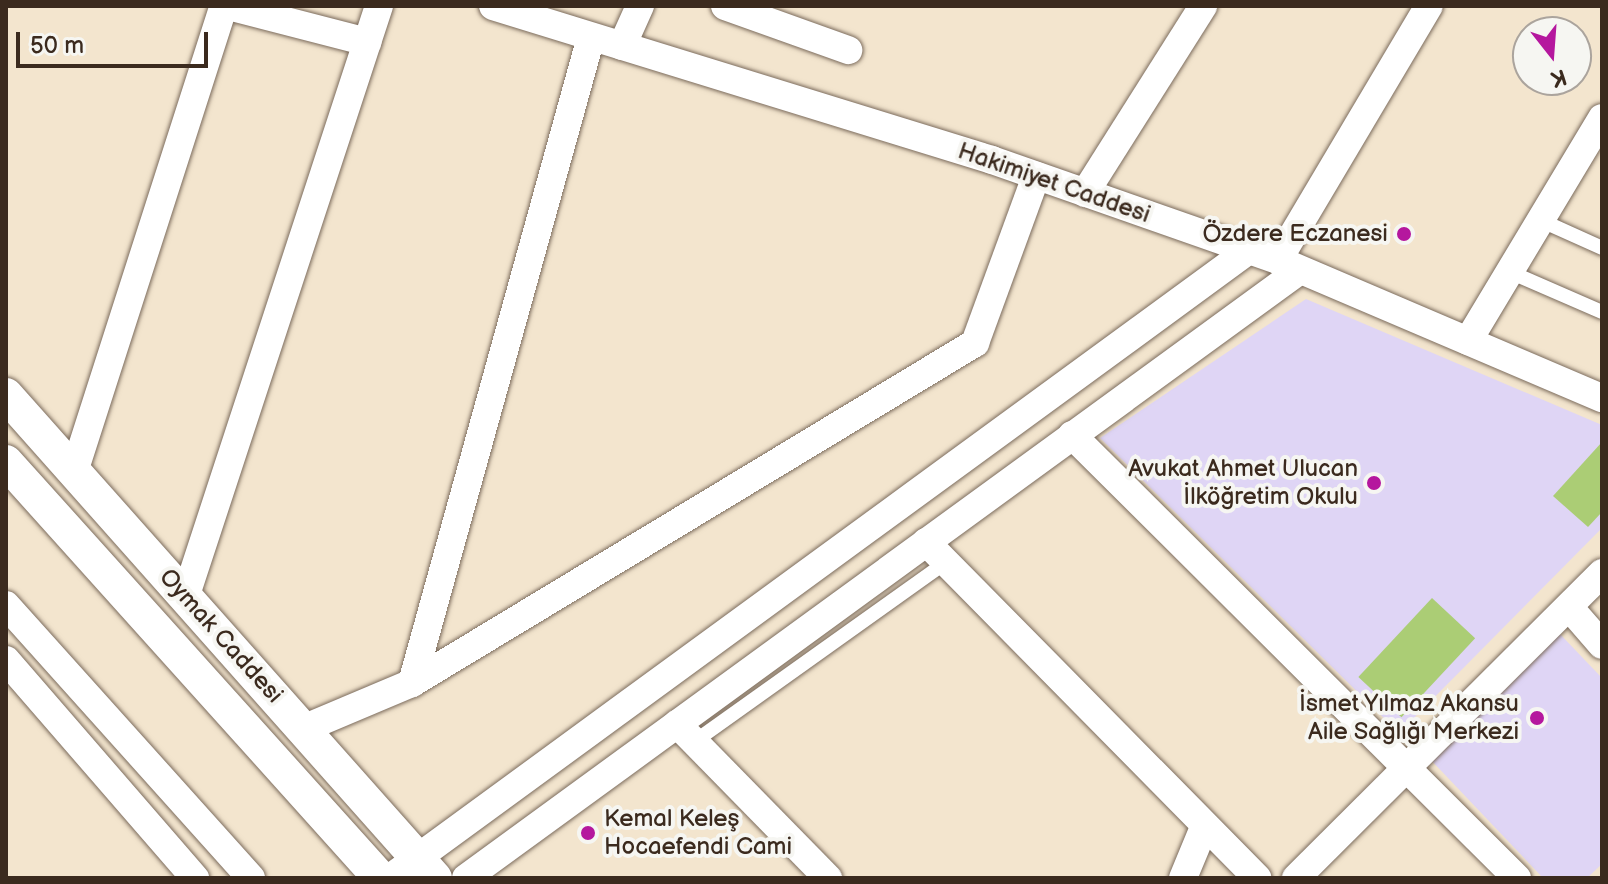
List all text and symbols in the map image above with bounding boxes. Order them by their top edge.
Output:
scale bar [20,16,212,66]
north arrow [1512,16,1592,96]
text: 50 m [30,31,84,60]
text: K [1547,62,1570,93]
street label: Hakimiyet Caddesi [954,137,1154,229]
place label: Özdere Eczanesi [1203,220,1388,248]
marker: Özdere Eczanesi [1395,225,1413,243]
place label: Avukat Ahmet Ulucan İlköğretim Okulu [1128,455,1358,511]
marker: Avukat Ahmet Ulucan İlköğretim Okulu [1365,474,1383,492]
street label: Oymak Caddesi [153,563,289,709]
place label: İsmet Yılmaz Akansu Aile Sağlığı Merkezi [1297,690,1519,746]
marker: İsmet Yılmaz Akansu Aile Sağlığı Merkezi [1526,707,1548,729]
place label: Kemal Keleş Hocaefendi Cami [604,805,792,861]
marker: Kemal Keleş Hocaefendi Cami [579,824,597,842]

